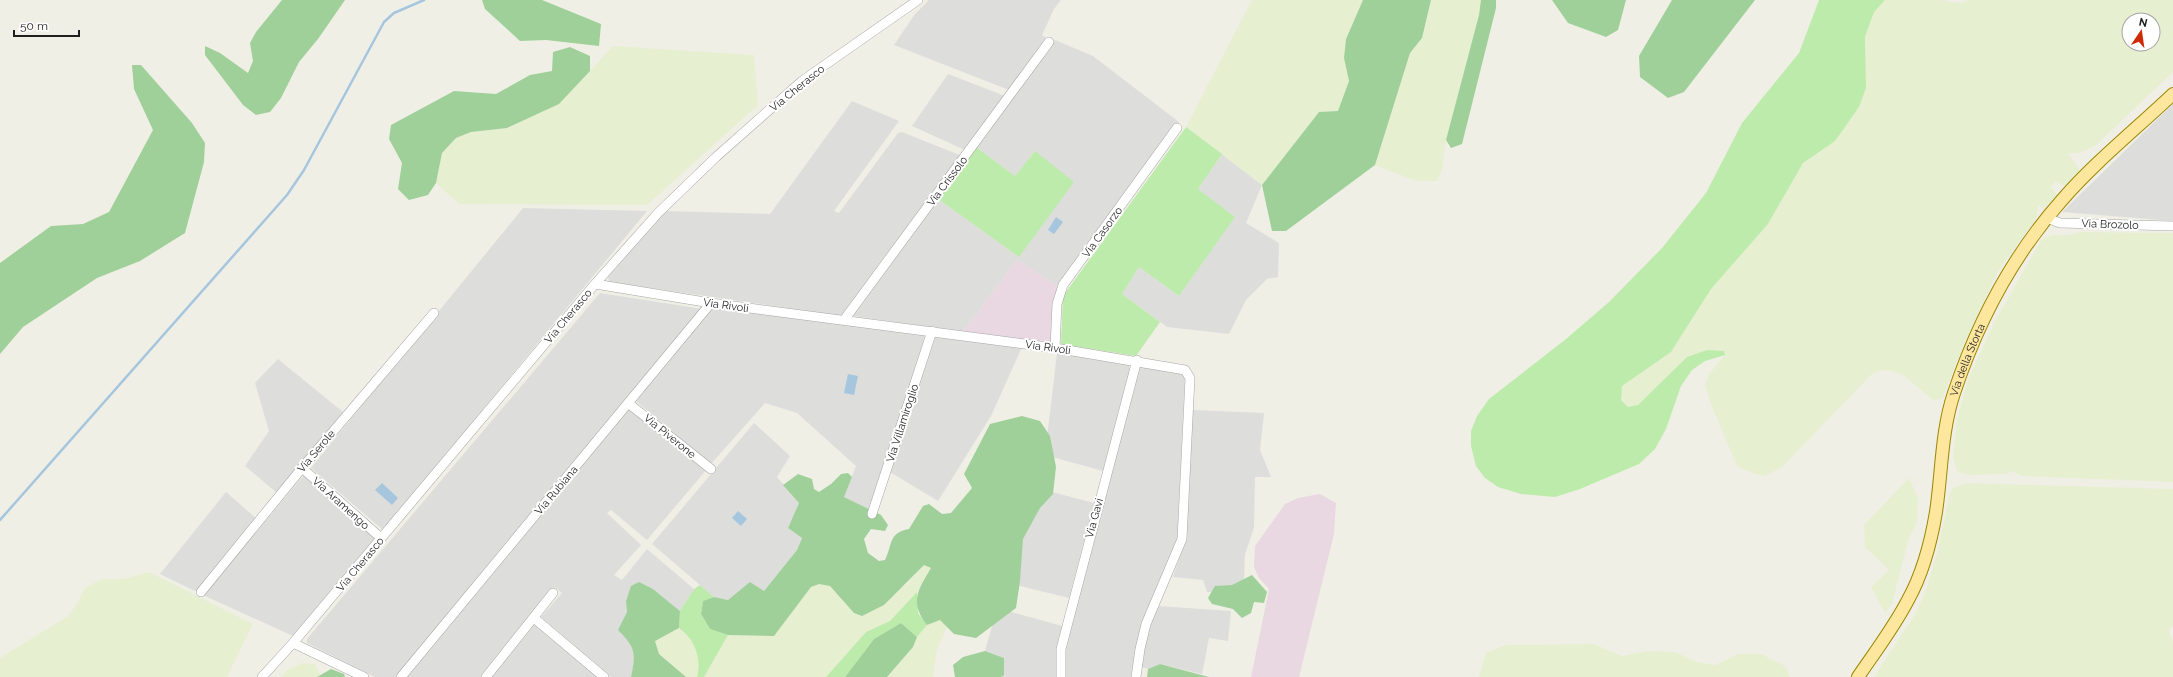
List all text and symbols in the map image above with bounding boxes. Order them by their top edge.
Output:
scale bar [14,12,79,38]
north arrow [2121,12,2161,52]
text: N [2138,15,2149,30]
text: 50 m [20,19,48,33]
street label: Via Cherasco [767,62,828,114]
street label: Via Crissolo [924,153,971,209]
street label: Via Casorzo [1080,204,1125,260]
street label: Via Brozolo [2081,217,2139,232]
street label: Via Cherasco [542,286,595,346]
street label: Via Rivoli [702,296,750,315]
street label: Via della Storta [1947,321,1988,398]
street label: Via Rivoli [1024,338,1072,357]
street label: Via Villamiroglio [884,382,921,464]
street label: Via Piverone [641,411,699,462]
street label: Via Serole [295,427,338,475]
street label: Via Rubiana [532,463,581,517]
street label: Via Aramengo [310,474,372,533]
street label: Via Gavi [1083,497,1106,539]
street label: Via Cherasco [334,534,387,594]

